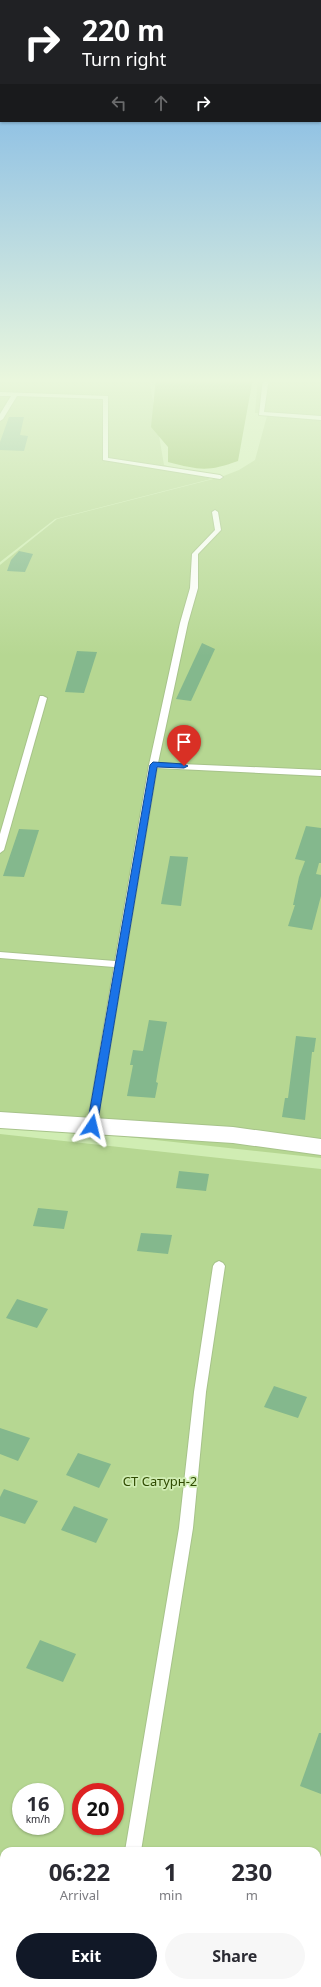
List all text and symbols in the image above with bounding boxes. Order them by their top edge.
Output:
text: 220 m [82,11,165,49]
icon: right [16,16,68,68]
text: Turn right [82,47,166,71]
icon: left [108,92,130,114]
icon: ahead [150,92,172,114]
icon: right [192,92,214,114]
pin [167,725,201,766]
icon: arrive [173,731,195,753]
position arrow [71,1105,113,1147]
park label: СТ Сатурн-2 [123,1472,197,1490]
speed limit sign: 20 [72,1783,124,1835]
text: 16 [27,1790,49,1817]
text: km/h [26,1812,50,1826]
text: 06:22 [49,1855,110,1888]
text: 1 [164,1855,178,1888]
text: 230 [231,1855,272,1888]
text: Arrival [60,1886,99,1904]
text: min [159,1886,182,1904]
text: m [246,1886,258,1904]
button: Exit [16,1933,157,1979]
button: Share [165,1933,305,1979]

